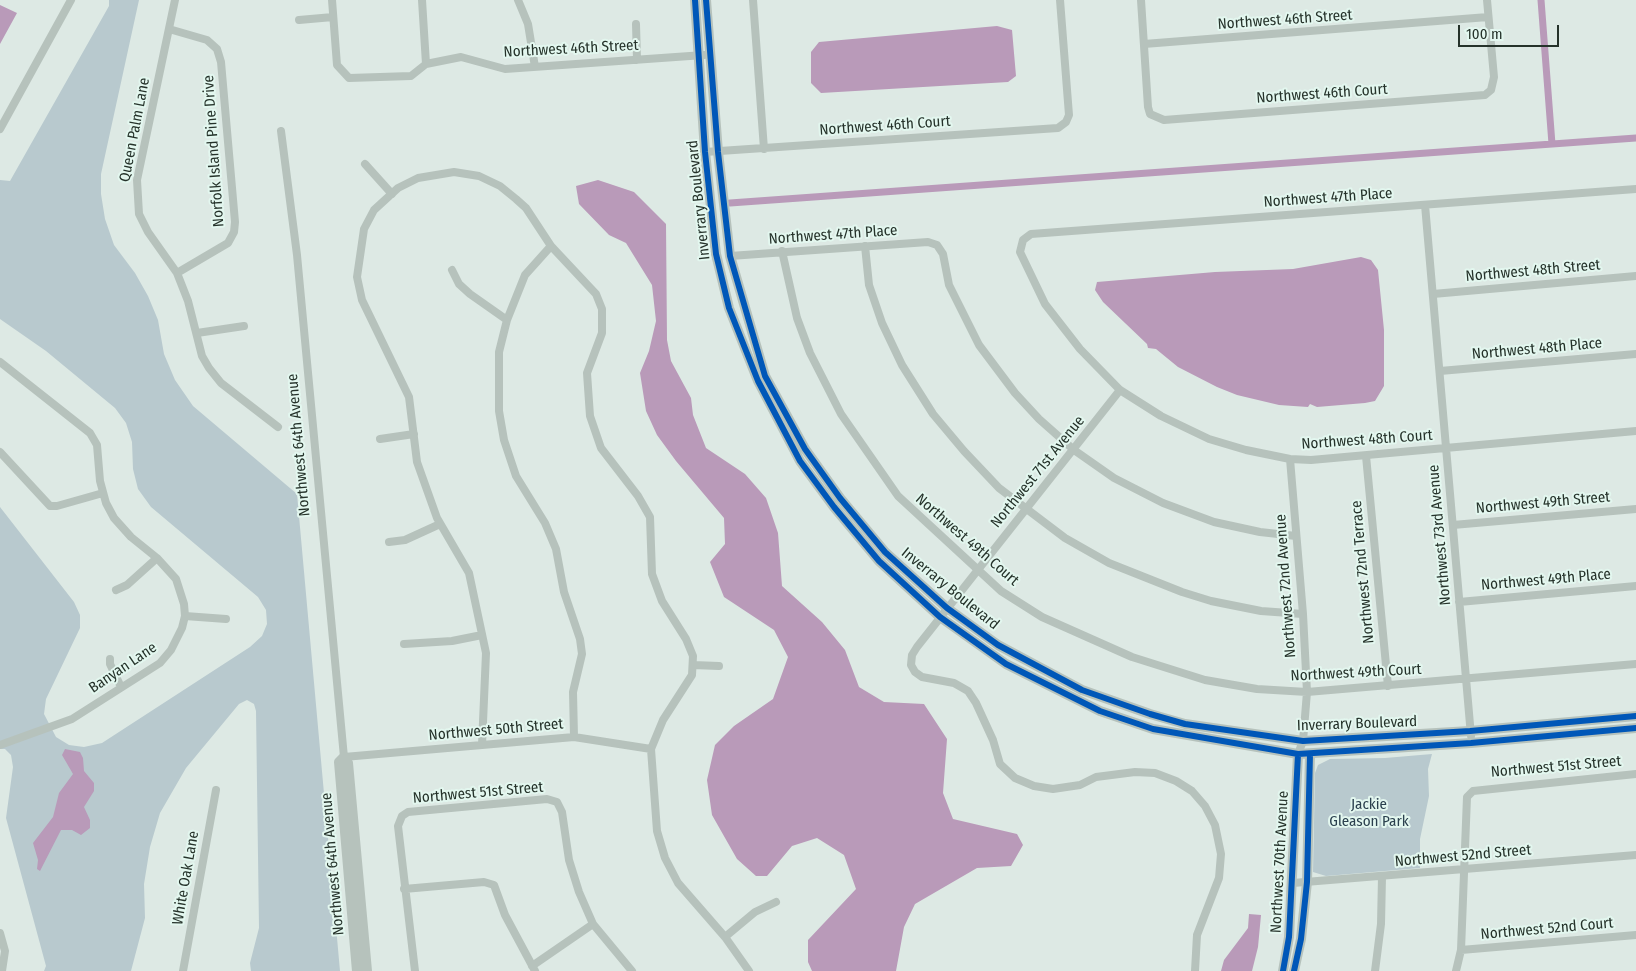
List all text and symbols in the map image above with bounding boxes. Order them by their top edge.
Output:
street label: Northwest 46th Street [1217,6,1353,34]
scale bar [1461,15,1562,47]
text: 100 m [1466,25,1503,43]
street label: Northwest 46th Street [503,36,639,62]
street label: Norfolk Island Pine Drive [200,74,228,228]
street label: Queen Palm Lane [116,76,154,184]
street label: Northwest 46th Court [1256,80,1388,108]
street label: Northwest 46th Court [819,112,951,140]
street label: Inverrary Boulevard [684,139,714,261]
street label: Northwest 47th Place [1263,185,1393,211]
street label: Northwest 47th Place [768,222,898,248]
street label: Northwest 48th Street [1465,256,1601,286]
street label: Northwest 48th Place [1471,334,1603,364]
street label: Northwest 64th Avenue [284,373,314,517]
street label: Northwest 71st Avenue [987,412,1089,532]
street label: Northwest 48th Court [1301,426,1433,454]
street label: Northwest 73rd Avenue [1425,464,1455,606]
street label: Northwest 49th Street [1475,488,1611,518]
street label: Northwest 49th Court [912,490,1022,590]
street label: Northwest 72nd Terrace [1348,500,1378,644]
street label: Northwest 72nd Avenue [1272,513,1300,659]
street label: Inverrary Boulevard [898,544,1002,634]
street label: Northwest 49th Place [1480,565,1612,595]
street label: Banyan Lane [86,639,160,697]
street label: Northwest 49th Court [1290,661,1422,685]
street label: Inverrary Boulevard [1297,713,1417,735]
street label: Northwest 50th Street [428,715,564,745]
street label: Northwest 51st Street [1490,752,1622,782]
street label: Northwest 51st Street [412,778,544,808]
street label: Northwest 70th Avenue [1267,791,1293,933]
street label: Northwest 64th Avenue [318,792,348,936]
park label: Jackie Gleason Park [1329,796,1409,831]
street label: White Oak Lane [169,830,203,926]
street label: Northwest 52nd Street [1394,841,1532,871]
street label: Northwest 52nd Court [1480,914,1614,944]

